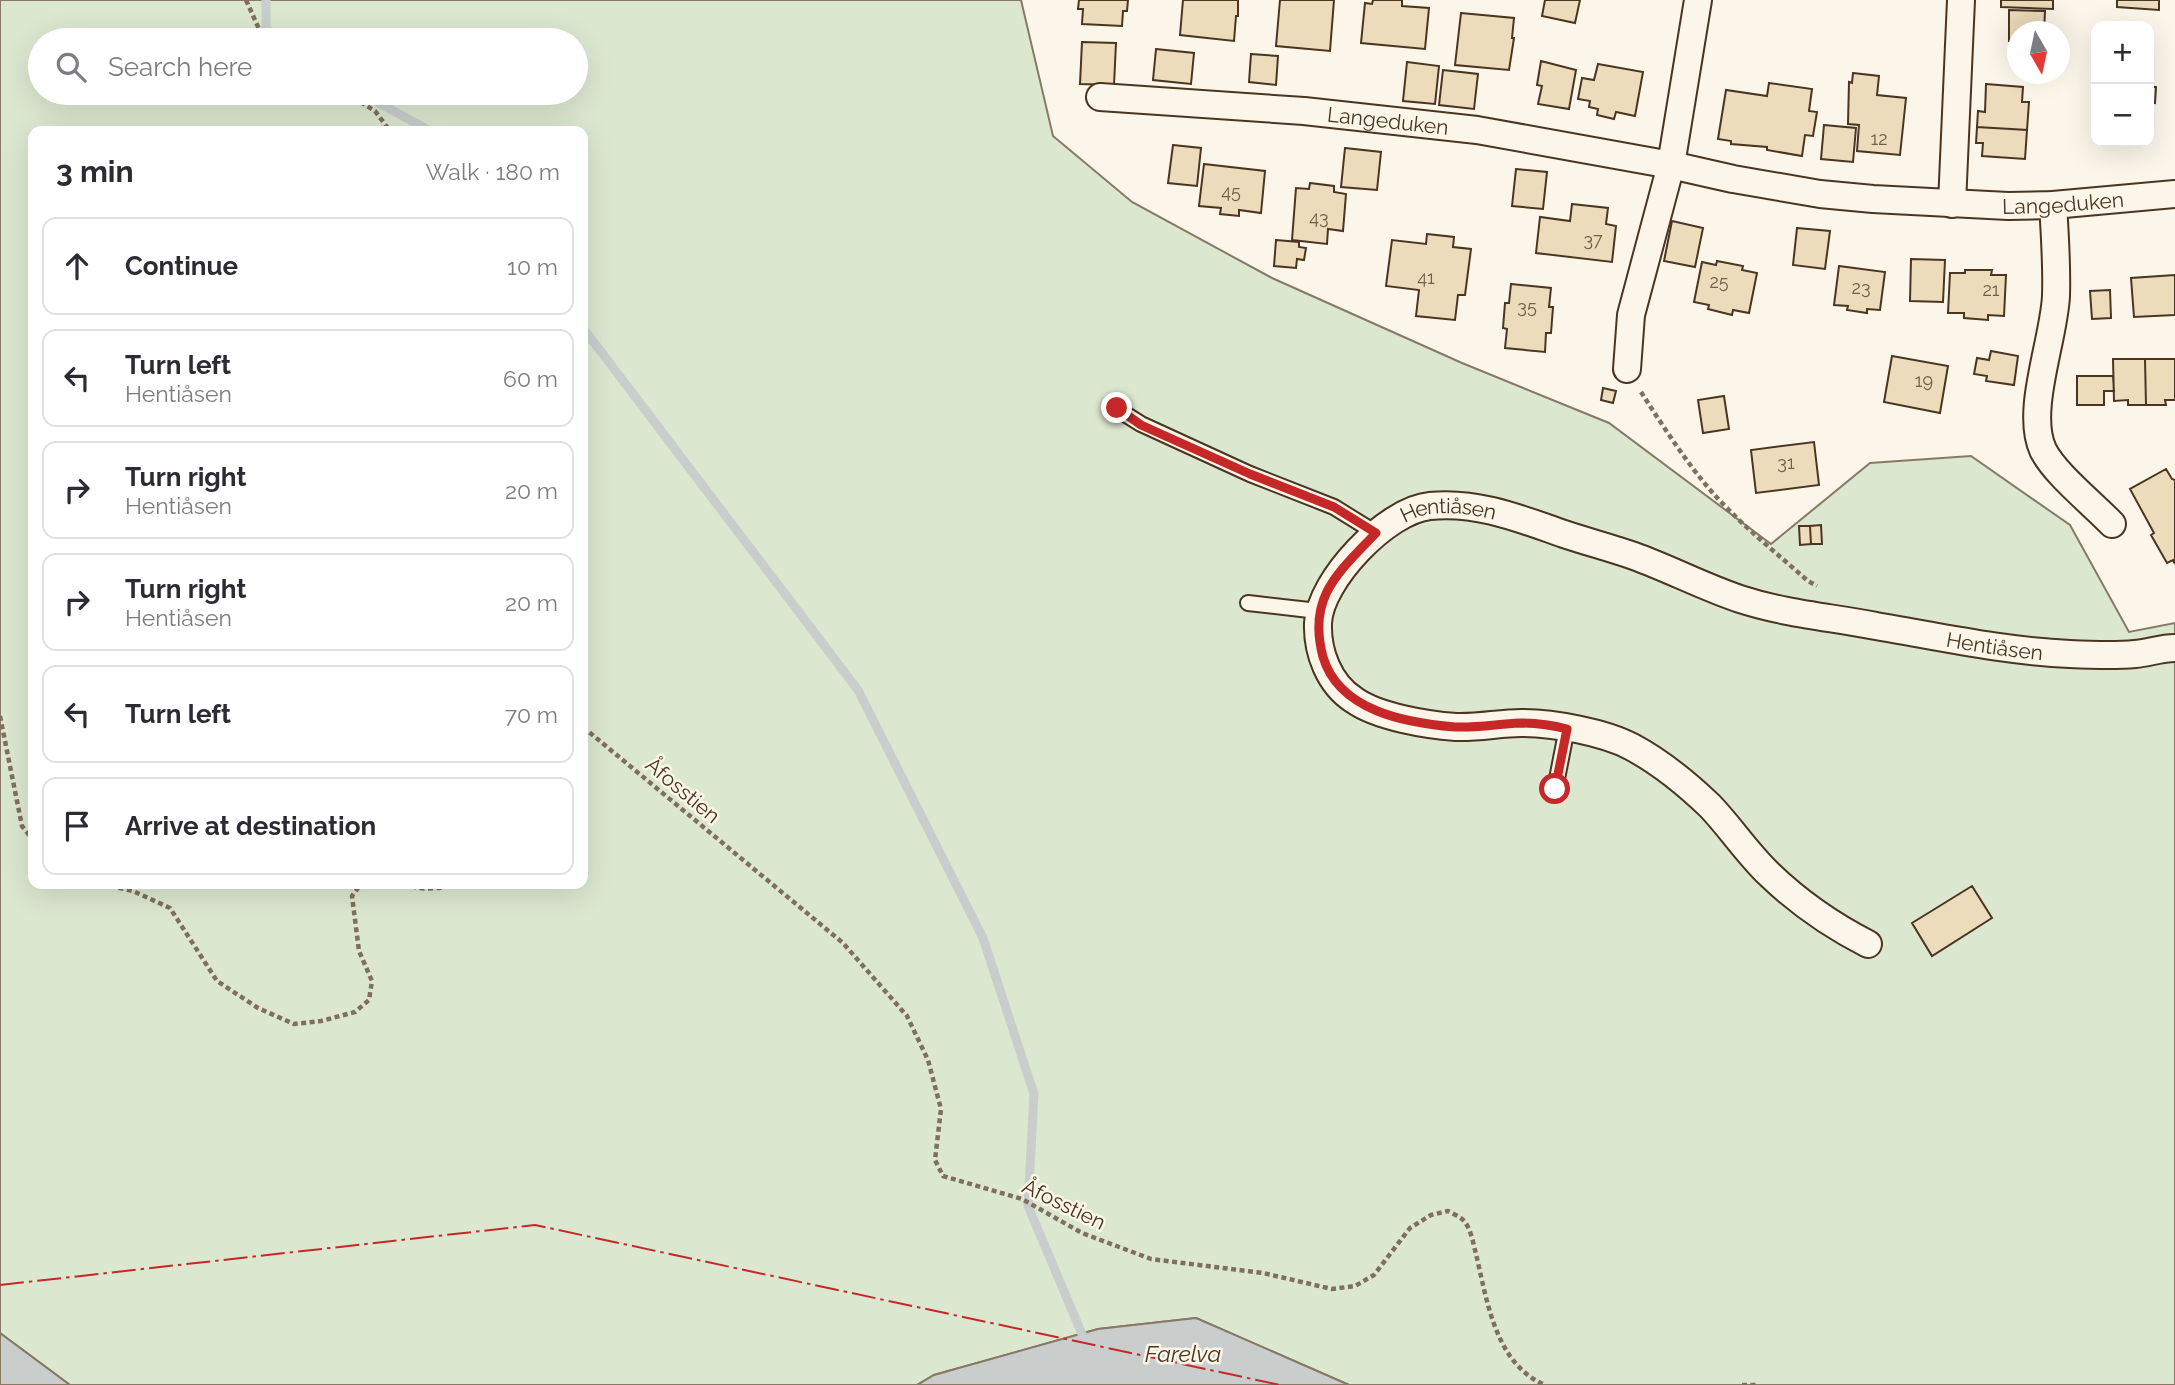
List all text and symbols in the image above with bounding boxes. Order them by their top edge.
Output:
north arrow [2007,21,2070,84]
map controls [2091,21,2154,147]
button: + [2091,21,2154,84]
search box [28,28,588,105]
icon: search [52,48,90,86]
text: Search here [108,52,252,82]
button: − [2091,84,2154,147]
street label: Langeduken [1326,101,1450,139]
house number: 12 [1870,128,1888,149]
text: 3 min [56,154,134,189]
text: Walk · 180 m [426,158,560,185]
house number: 45 [1221,181,1241,202]
street label: Langeduken [2002,186,2125,219]
house number: 43 [1309,207,1329,228]
house number: 37 [1583,229,1603,250]
icon: ahead [58,247,96,285]
text: Continue [125,251,238,281]
text: 10 m [507,253,558,280]
house number: 41 [1417,267,1435,288]
house number: 25 [1709,271,1729,292]
house number: 23 [1852,277,1871,298]
house number: 21 [1982,279,2000,300]
house number: 35 [1517,296,1537,317]
text: Turn left [125,350,231,380]
icon: left [58,359,96,397]
text: 60 m [503,365,558,392]
house number: 19 [1915,370,1933,391]
text: Hentiåsen [125,380,232,407]
route end [1101,392,1132,423]
house number: 31 [1777,452,1795,473]
text: Turn right [125,462,246,492]
icon: right [58,471,96,509]
text: 20 m [505,477,558,504]
text: Hentiåsen [125,492,232,519]
street label: Hentiåsen [1396,493,1499,527]
text: Turn right [125,574,246,604]
icon: right [58,583,96,621]
text: 20 m [505,589,558,616]
text: Hentiåsen [125,604,232,631]
street label: Hentiåsen [1944,626,2044,665]
icon: left [58,695,96,733]
text: Turn left [125,699,231,729]
text: 70 m [505,701,558,728]
street label: Åfosstien [641,752,725,828]
route start [1539,773,1570,804]
icon: arrive [58,807,96,845]
text: Arrive at destination [125,811,376,841]
street label: Åfosstien [1018,1173,1110,1235]
water label: Farelva [1145,1340,1221,1367]

